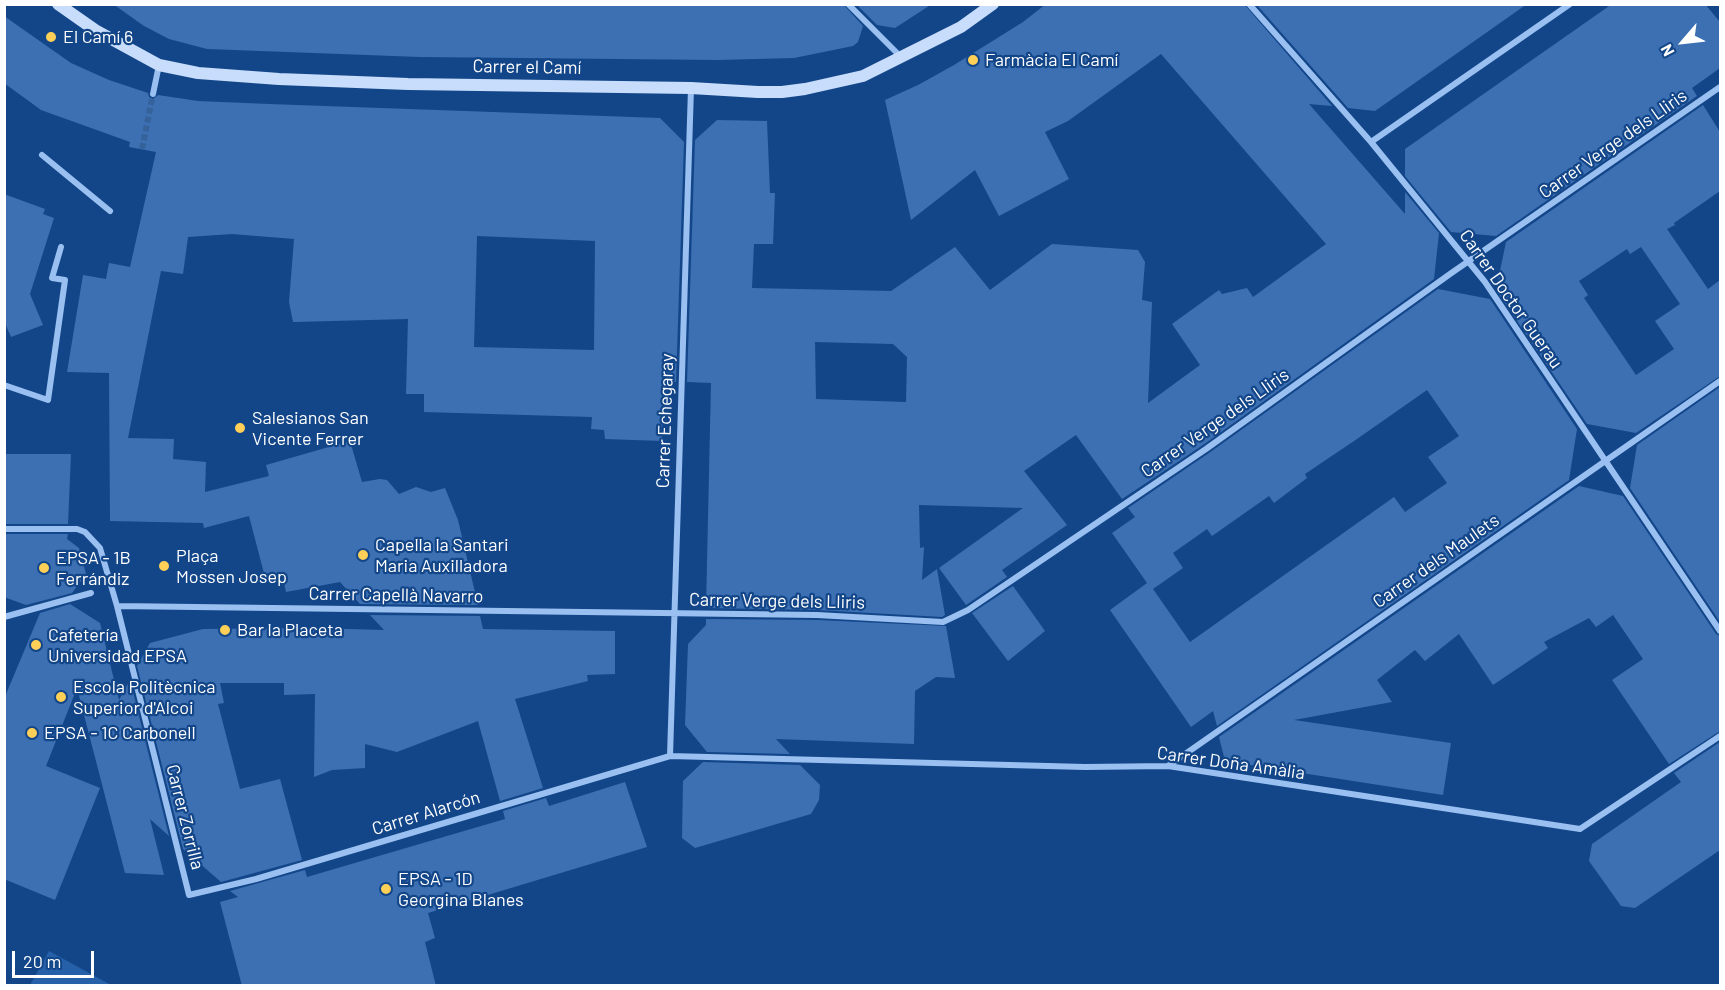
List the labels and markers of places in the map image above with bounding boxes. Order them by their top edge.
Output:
place label: El Camí 6 [63,26,133,48]
marker: El Camí 6 [44,30,58,44]
place label: Farmàcia El Camí [985,49,1118,71]
marker: Farmàcia El Camí [966,53,980,67]
place label: Salesianos San Vicente Ferrer [252,407,369,450]
marker: Salesianos San Vicente Ferrer [233,421,247,435]
place label: Capella la Santari Maria Auxilladora [375,534,509,576]
place label: Plaça Mossen Josep [176,545,287,588]
place label: EPSA - 1B Ferrándiz [56,547,131,590]
marker: Capella la Santari Maria Auxilladora [356,548,370,562]
marker: Plaça Mossen Josep [157,559,171,573]
marker: EPSA - 1B Ferrándiz [37,561,51,575]
place label: Bar la Placeta [237,619,343,641]
marker: Bar la Placeta [218,623,232,637]
place label: Cafetería Universidad EPSA [48,624,187,666]
marker: Cafetería Universidad EPSA [29,638,43,652]
place label: Escola Politècnica Superior d'Alcoi [73,676,216,718]
marker: Escola Politècnica Superior d'Alcoi [54,690,68,704]
place label: EPSA - 1C Carbonell [44,722,196,744]
marker: EPSA - 1C Carbonell [25,726,39,740]
place label: EPSA - 1D Georgina Blanes [398,868,524,910]
marker: EPSA - 1D Georgina Blanes [379,882,393,896]

